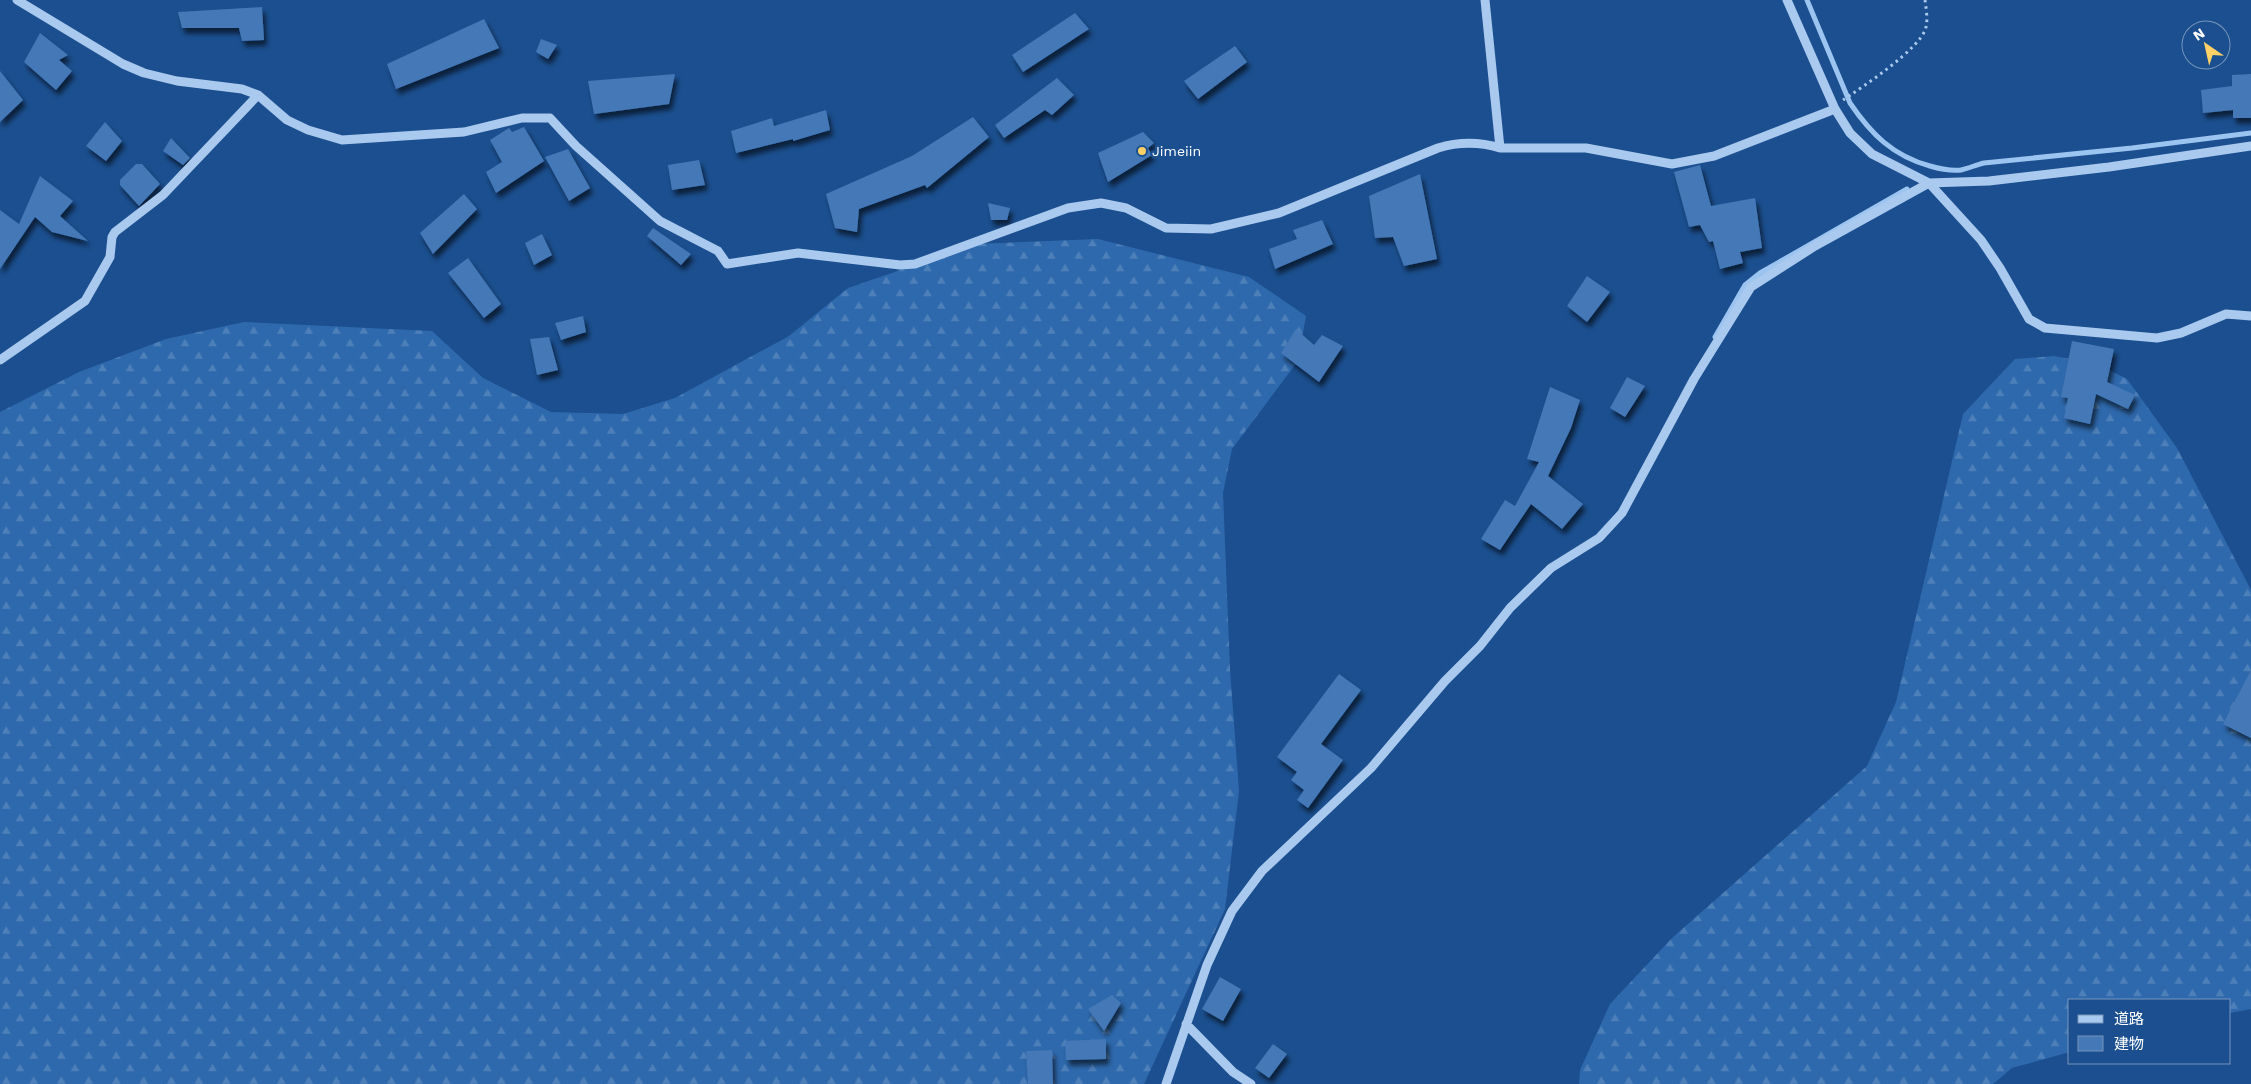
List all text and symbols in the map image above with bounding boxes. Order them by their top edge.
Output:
north arrow [2181,20,2231,70]
text: N [2190,25,2208,44]
place label: Jimeiin [1152,143,1201,159]
marker: Jimeiin [1136,145,1148,157]
legend [2068,999,2231,1064]
text: 道路 [2114,1010,2144,1028]
text: 建物 [2114,1035,2144,1053]

